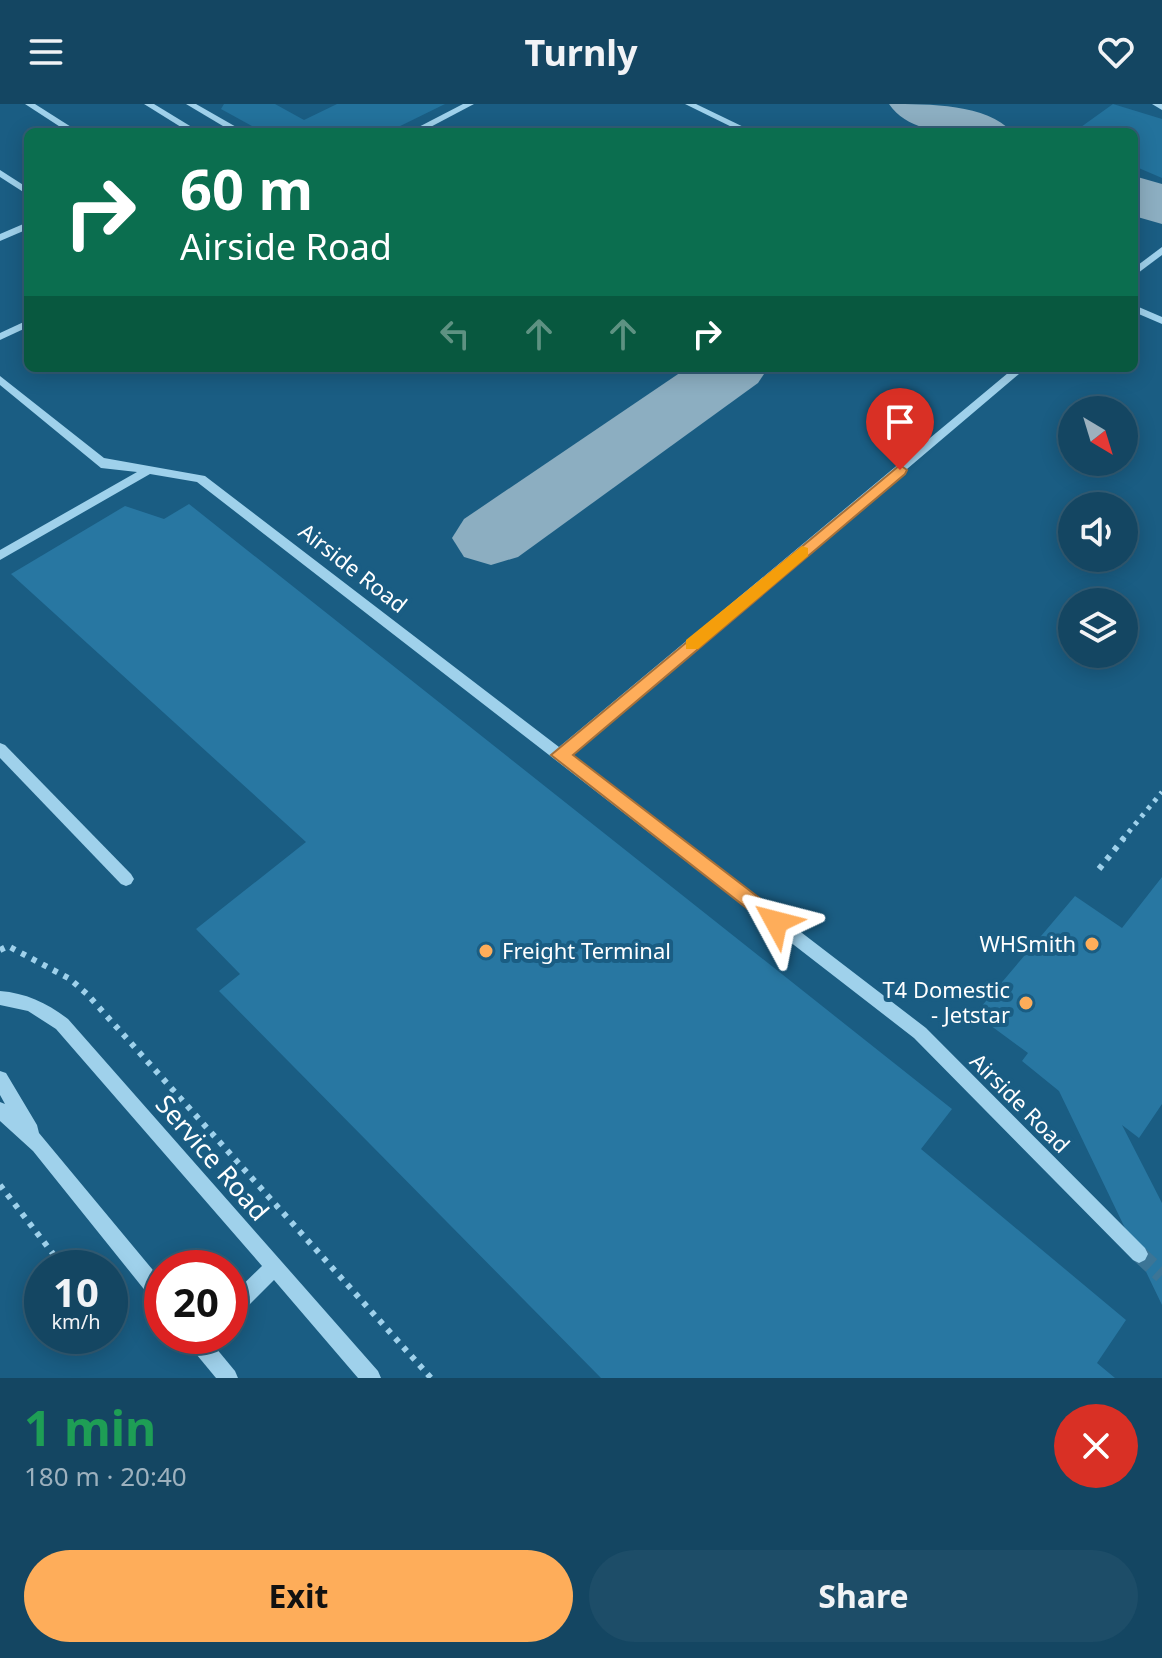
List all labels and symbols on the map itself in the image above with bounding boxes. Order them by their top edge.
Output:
pin [866,388,934,470]
north arrow [1058,396,1138,476]
street label: Airside Road [293,516,414,619]
position arrow [734,880,818,964]
place label: WHSmith [979,928,1076,958]
place label: Freight Terminal [502,935,671,965]
marker: WHSmith [1083,935,1101,953]
marker: Freight Terminal [477,942,495,960]
place label: T4 Domestic - Jetstar [882,974,1010,1029]
marker: T4 Domestic - Jetstar [1017,994,1035,1012]
street label: Airside Road [964,1046,1077,1159]
street label: Service Road [148,1087,278,1228]
speed limit sign: 20 [144,1250,248,1354]

